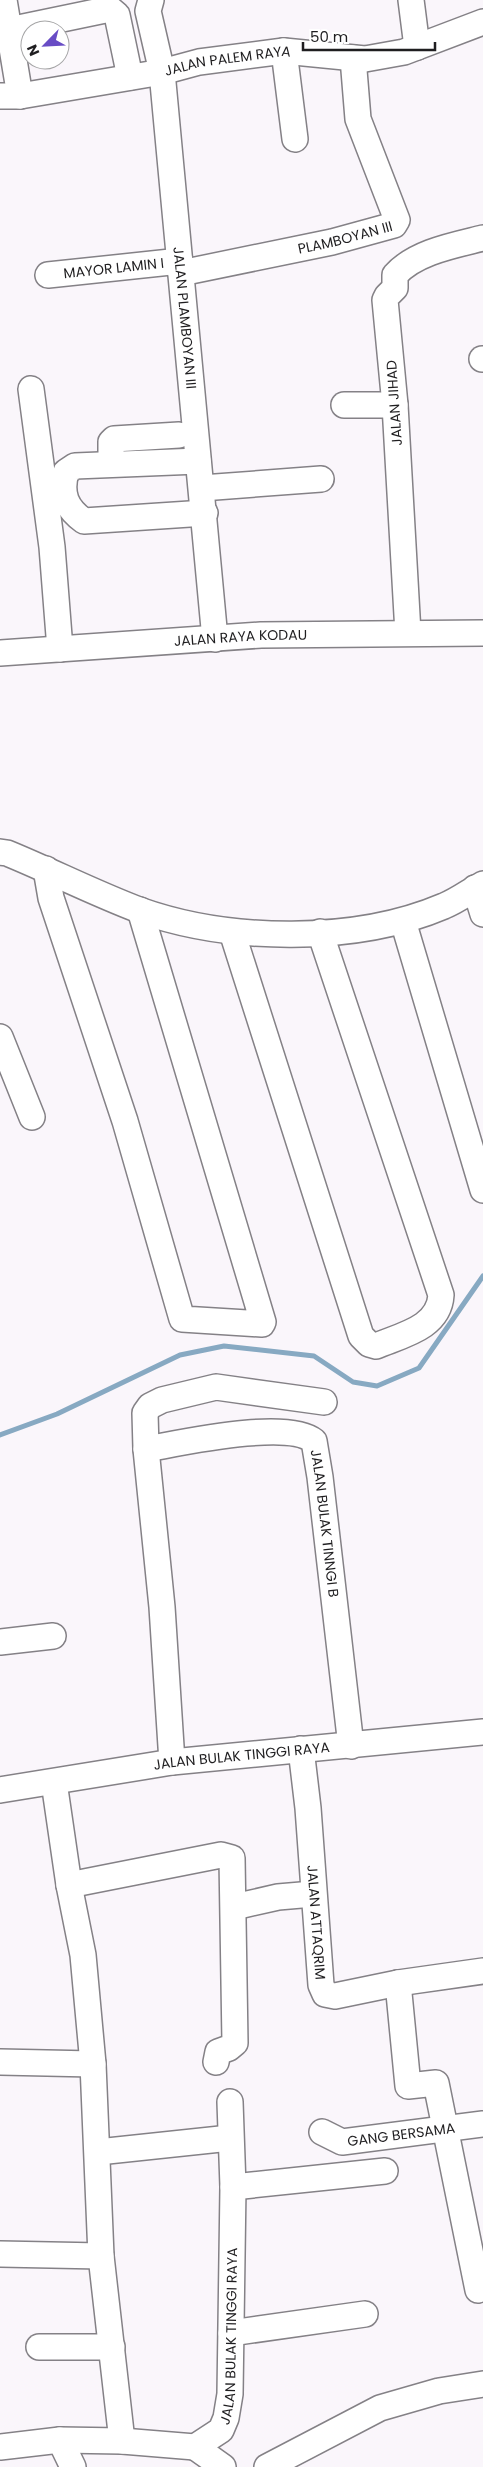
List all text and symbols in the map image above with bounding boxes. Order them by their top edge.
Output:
north arrow [20,20,70,70]
scale bar [303,20,436,52]
text: 50 m [310,26,348,47]
text: N [22,41,44,59]
street label: JALAN PALEM RAYA [162,41,292,81]
street label: PLAMBOYAN III [296,216,395,259]
street label: JALAN PLAMBOYAN III [168,246,202,390]
street label: MAYOR LAMIN I [62,253,165,283]
street label: JALAN JIHAD [381,359,407,446]
street label: JALAN RAYA KODAU [173,625,307,651]
street label: JALAN BULAK TINNGI B [306,1448,344,1598]
street label: JALAN BULAK TINGGI RAYA [152,1737,331,1775]
street label: JALAN ATTAQRIM [302,1864,331,1980]
street label: GANG BERSAMA [346,2118,456,2151]
street label: JALAN BULAK TINGGI RAYA [214,2247,242,2428]

